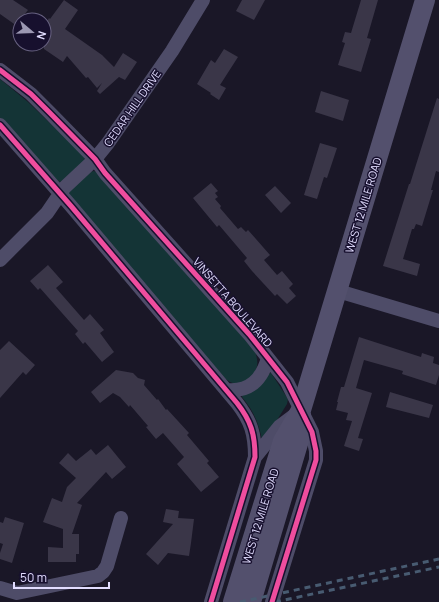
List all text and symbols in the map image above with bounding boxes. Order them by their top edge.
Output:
north arrow [12,12,52,52]
text: N [34,29,50,42]
street label: CEDAR HILL DRIVE [100,67,164,149]
street label: WEST 12 MILE ROAD [341,155,385,255]
street label: VINSETTA BOULEVARD [190,254,276,350]
street label: WEST 12 MILE ROAD [238,466,282,566]
scale bar [14,564,109,590]
text: 50 m [20,569,47,586]

